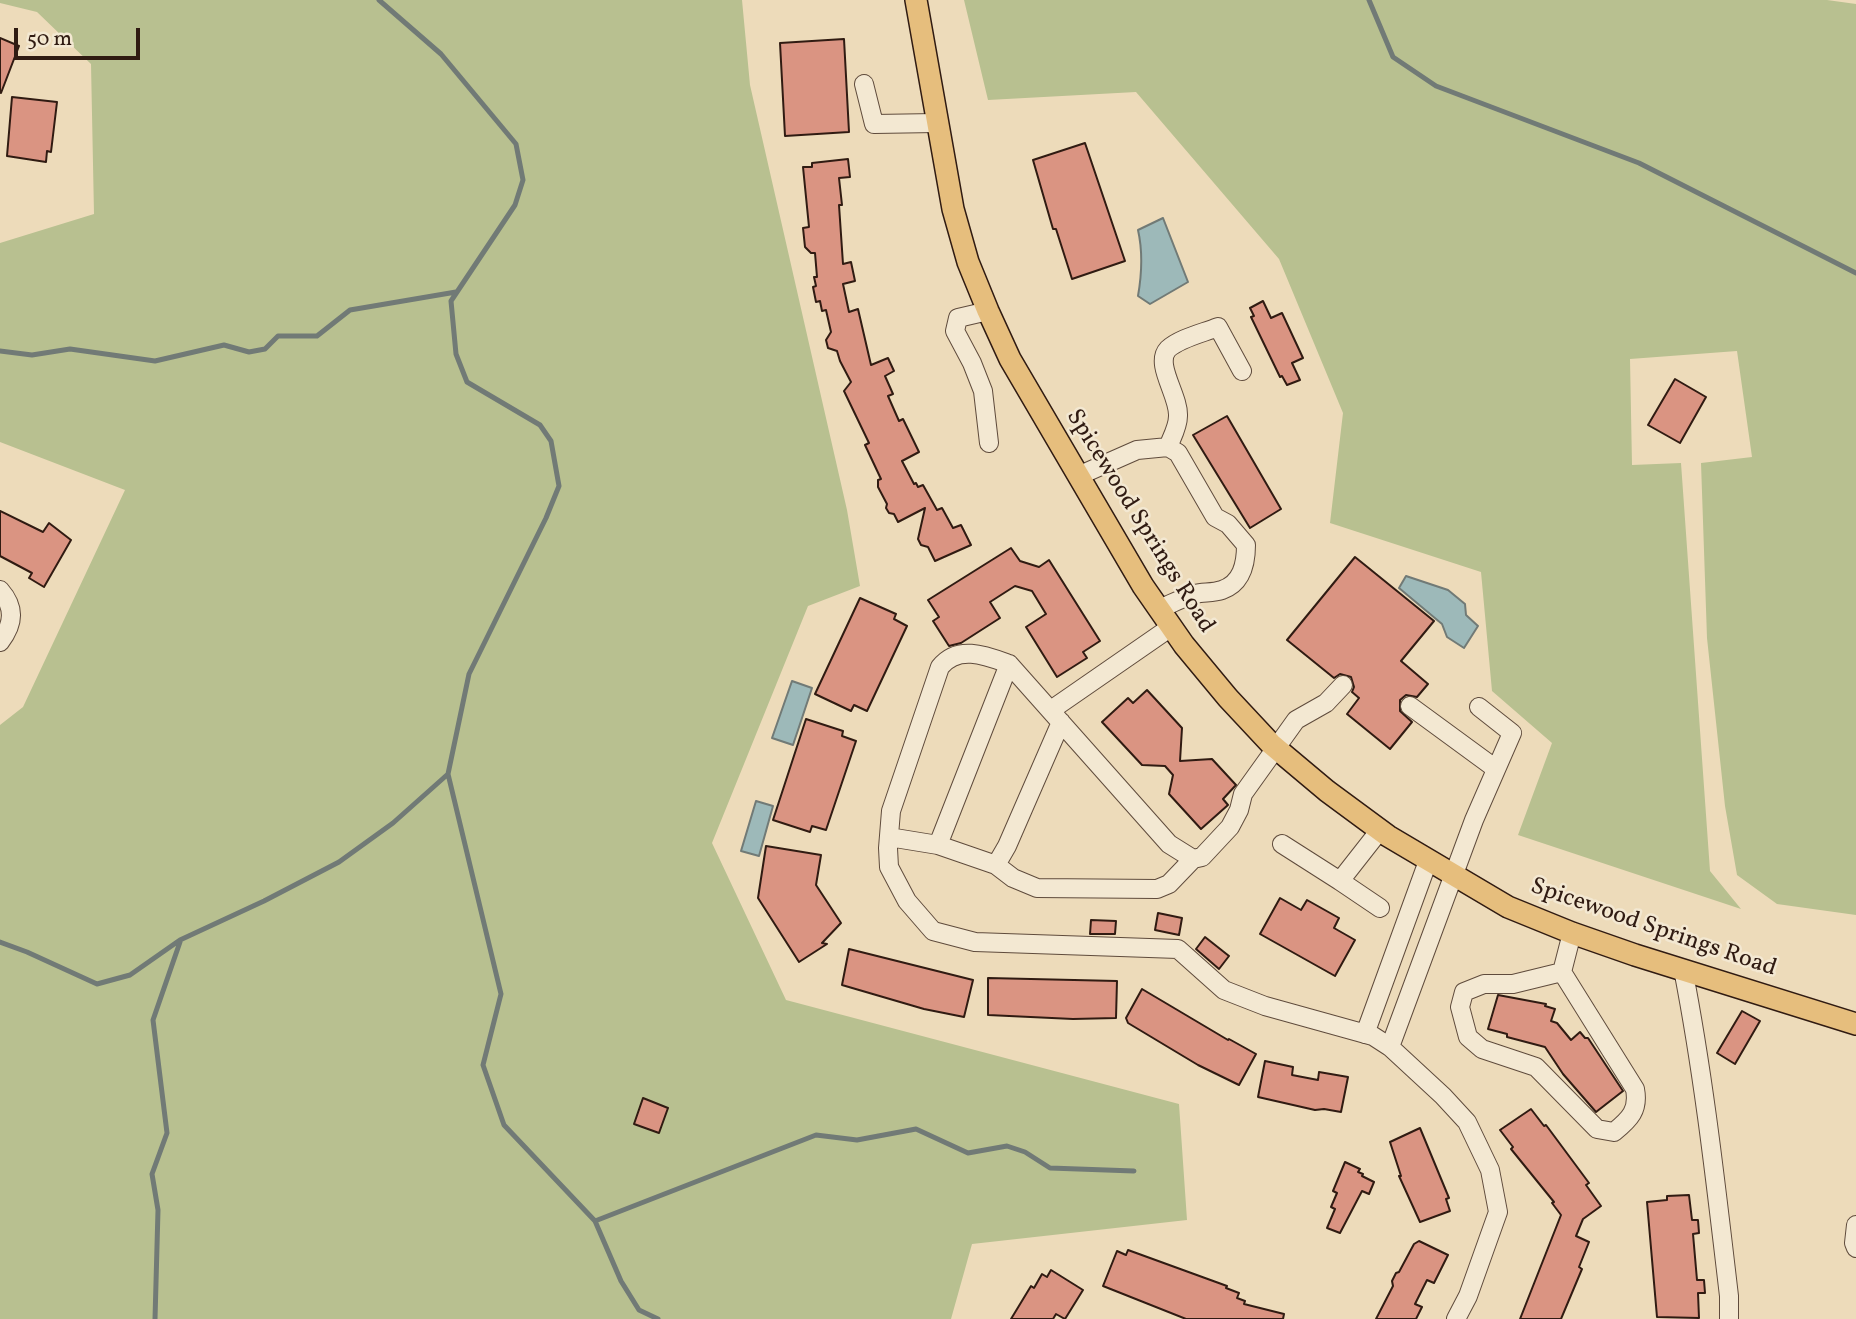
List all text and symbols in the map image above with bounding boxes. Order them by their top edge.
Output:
scale bar [18,14,144,58]
text: 50 m [27,25,72,54]
street label: Spicewood Springs Road [1058,405,1220,639]
street label: Spicewood Springs Road [1526,873,1780,985]

